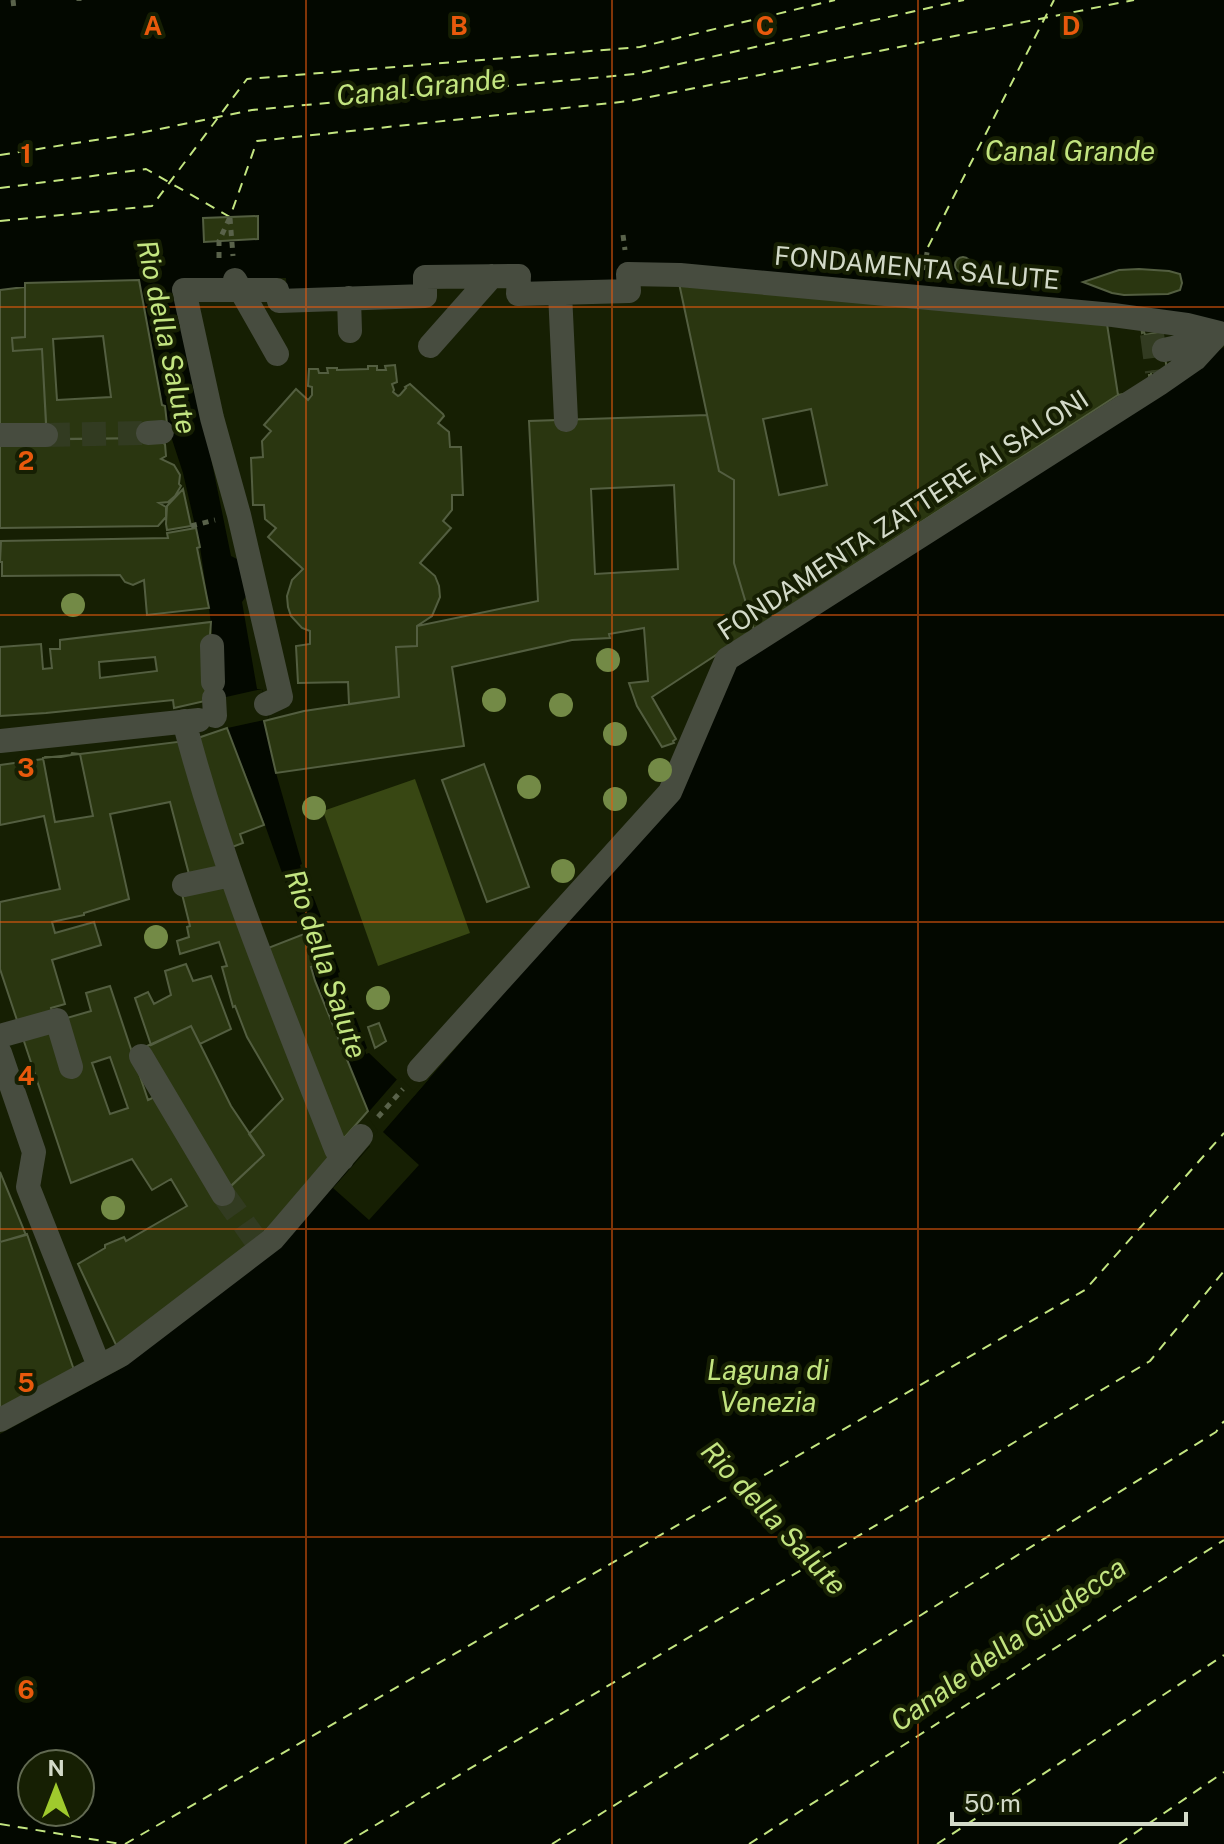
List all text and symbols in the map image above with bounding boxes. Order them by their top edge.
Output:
text: A [144,10,163,41]
text: B [450,10,468,41]
text: C [756,10,774,41]
text: D [1062,10,1080,41]
water label: Canal Grande [334,61,508,112]
water label: Canal Grande [985,134,1155,167]
text: 1 [20,138,32,169]
water label: Rio della Salute [131,237,204,437]
street label: FONDAMENTA SALUTE [773,240,1061,295]
street label: FONDAMENTA ZATTERE AI SALONI [712,383,1094,646]
text: 2 [18,445,34,476]
text: 3 [17,752,35,783]
water label: Rio della Salute [279,865,374,1063]
text: 4 [17,1060,35,1091]
water label: Laguna di Venezia [707,1353,829,1418]
text: 5 [17,1367,35,1398]
water label: Rio della Salute [695,1434,854,1601]
water label: Canale della Giudecca [884,1550,1132,1737]
text: 6 [17,1674,35,1705]
north arrow [16,1748,96,1828]
text: N [47,1755,65,1781]
scale bar [952,1776,1186,1826]
text: 50 m [964,1789,1021,1817]

